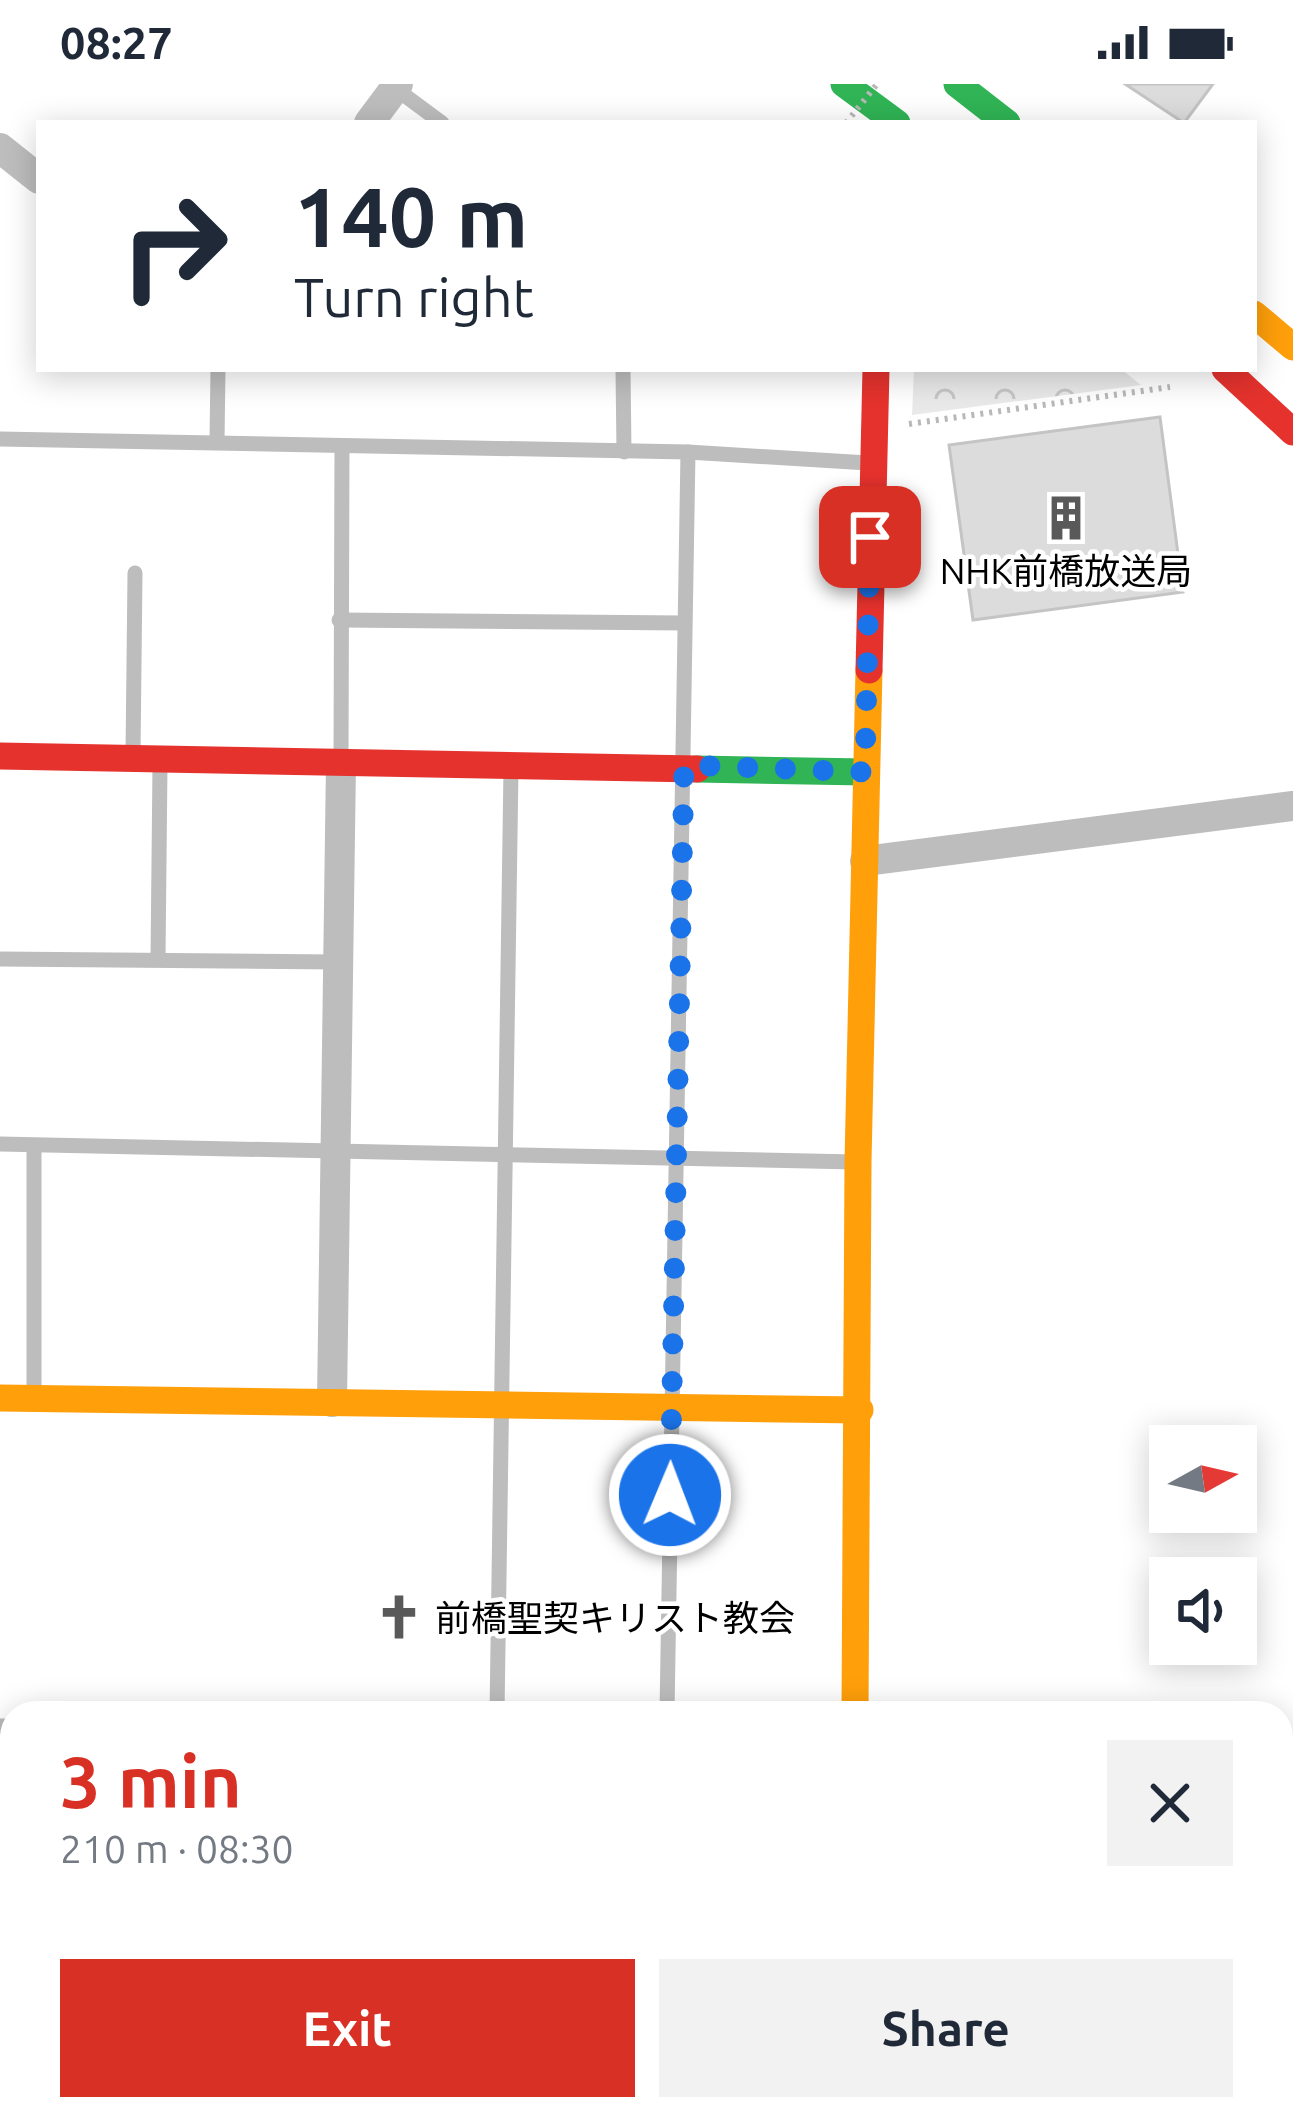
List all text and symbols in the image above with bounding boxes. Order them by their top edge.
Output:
text: 08:27 [60,17,173,68]
icon: right [96,168,252,324]
text: 140 m [294,169,528,263]
text: Turn right [294,267,534,327]
pin [819,486,921,588]
building icon: NHK前橋放送局 [1041,493,1091,543]
icon: arrive [837,504,903,570]
place label: NHK前橋放送局 [940,550,1192,591]
north arrow [1149,1425,1257,1533]
map controls [1149,1425,1257,1665]
position arrow [607,1432,733,1558]
button: sound [1149,1557,1257,1665]
church icon: 前橋聖契キリスト教会 [374,1592,424,1642]
place label: 前橋聖契キリスト教会 [435,1597,795,1638]
button: close [1107,1740,1233,1866]
text: 3 min [60,1741,242,1822]
text: 210 m · 08:30 [60,1827,294,1870]
button: Exit [60,1959,635,2097]
button: Share [659,1959,1233,2097]

